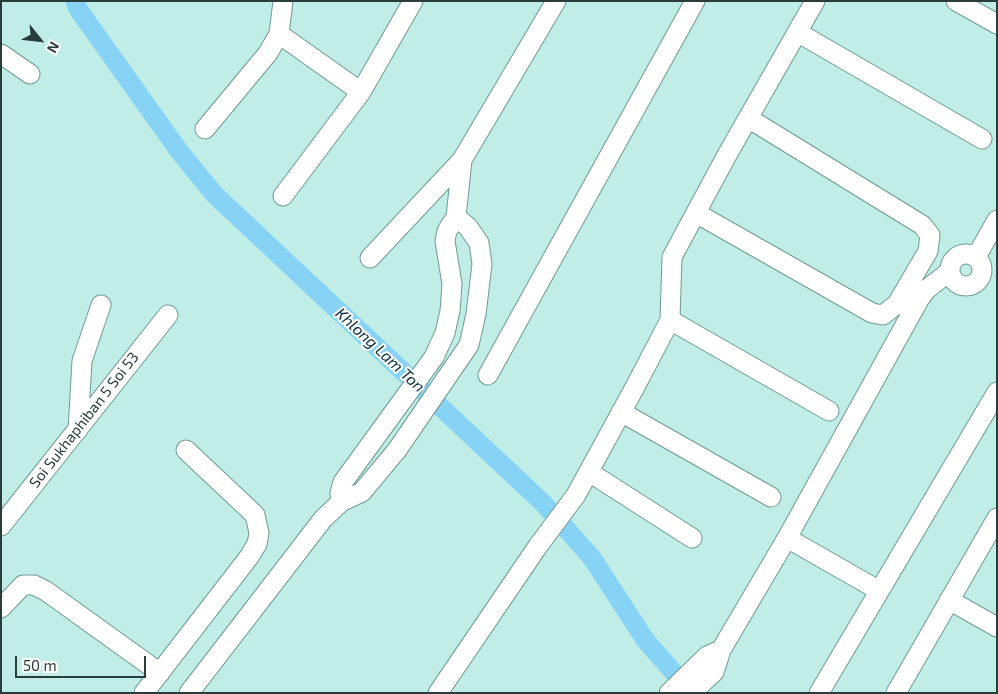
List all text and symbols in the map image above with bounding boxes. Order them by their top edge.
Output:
north arrow [15,15,65,65]
text: N [44,39,63,56]
water label: Khlong Lam Ton [331,304,429,396]
street label: Soi Sukhaphiban 5 Soi 53 [25,349,143,491]
scale bar [18,646,149,678]
text: 50 m [23,656,57,674]

